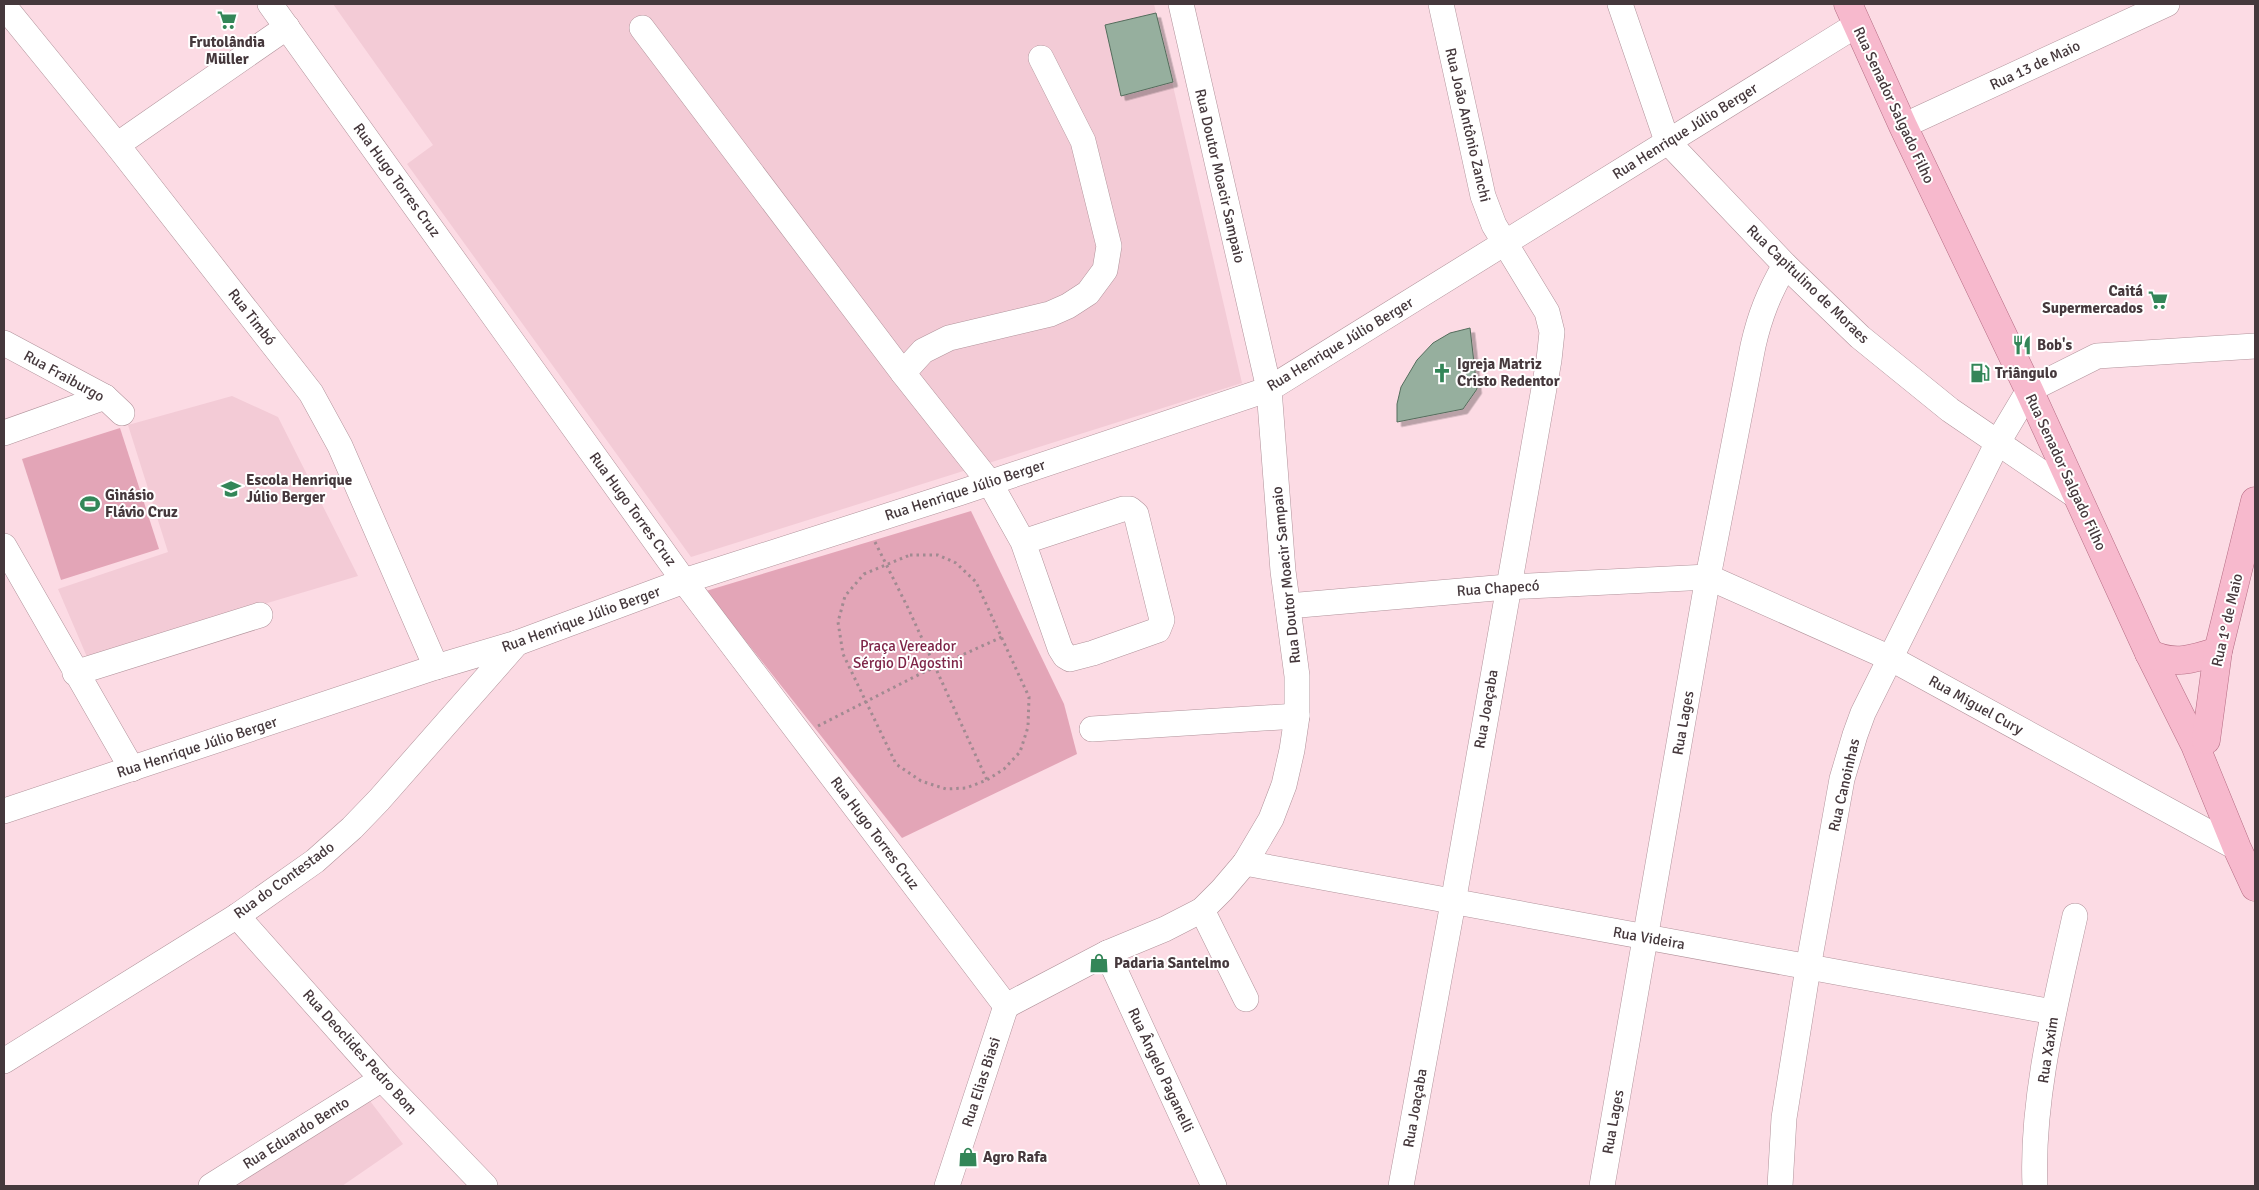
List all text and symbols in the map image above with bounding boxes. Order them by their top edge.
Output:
supermarket icon: Frutolândia Müller [216,9,238,31]
street label: Rua Senador Salgado Filho [1850,24,1938,186]
place label: Frutolândia Müller [189,33,265,68]
street label: Rua 13 de Maio [1987,36,2083,94]
street label: Rua João Antônio Zanchi [1441,46,1495,204]
street label: Rua Henrique Júlio Berger [1609,79,1761,183]
street label: Rua Doutor Moacir Sampaio [1191,87,1249,265]
street label: Rua Hugo Torres Cruz [350,119,445,241]
street label: Rua Capitulino de Moraes [1743,221,1873,347]
place label: Caitá Supermercados [2042,282,2143,317]
street label: Rua Timbó [224,285,280,349]
supermarket icon: Caitá Supermercados [2147,289,2169,311]
street label: Rua Henrique Júlio Berger [1263,293,1417,395]
restaurant icon: Bob's [2011,334,2033,356]
place label: Bob's [2037,336,2073,354]
street label: Rua Fraiburgo [20,346,108,406]
place label: Igreja Matriz Cristo Redentor [1457,355,1560,390]
church icon: Igreja Matriz Cristo Redentor [1431,362,1453,384]
fuel station icon: Triângulo [1969,362,1991,384]
place label: Triângulo [1995,364,2057,382]
street label: Rua Senador Salgado Filho [2022,391,2110,553]
street label: Rua Hugo Torres Cruz [586,448,681,570]
street label: Rua Henrique Júlio Berger [882,455,1048,524]
place label: Escola Henrique Júlio Berger [246,471,352,506]
school or university icon: Escola Henrique Júlio Berger [220,478,242,500]
street label: Rua Doutor Moacir Sampaio [1268,485,1304,665]
place label: Ginásio Flávio Cruz [105,486,178,521]
sports icon: Ginásio Flávio Cruz [79,493,101,515]
street label: Rua 1° de Maio [2208,571,2247,668]
street label: Rua Chapecó [1456,576,1540,600]
street label: Rua Henrique Júlio Berger [499,582,663,656]
park label: Praça Vereador Sérgio D'Agostini [853,637,963,672]
street label: Rua Joaçaba [1470,668,1502,750]
street label: Rua Miguel Cury [1926,672,2026,738]
street label: Rua Lages [1668,689,1698,757]
street label: Rua Henrique Júlio Berger [114,712,280,781]
street label: Rua Canoinhas [1825,736,1864,833]
street label: Rua Hugo Torres Cruz [827,773,923,893]
street label: Rua do Contestado [230,837,338,922]
street label: Rua Videira [1611,923,1687,953]
shop icon: Padaria Santelmo [1088,952,1110,974]
place label: Padaria Santelmo [1114,954,1230,972]
street label: Rua Deoclides Pedro Bom [299,986,421,1118]
street label: Rua Ângelo Paganelli [1124,1005,1198,1135]
street label: Rua Xaxim [2034,1015,2062,1085]
street label: Rua Elias Biasi [958,1035,1004,1129]
street label: Rua Joaçaba [1399,1067,1431,1149]
street label: Rua Lages [1598,1088,1628,1156]
street label: Rua Eduardo Bento [240,1093,353,1173]
shop icon: Agro Rafa [957,1146,979,1168]
place label: Agro Rafa [983,1148,1048,1166]

